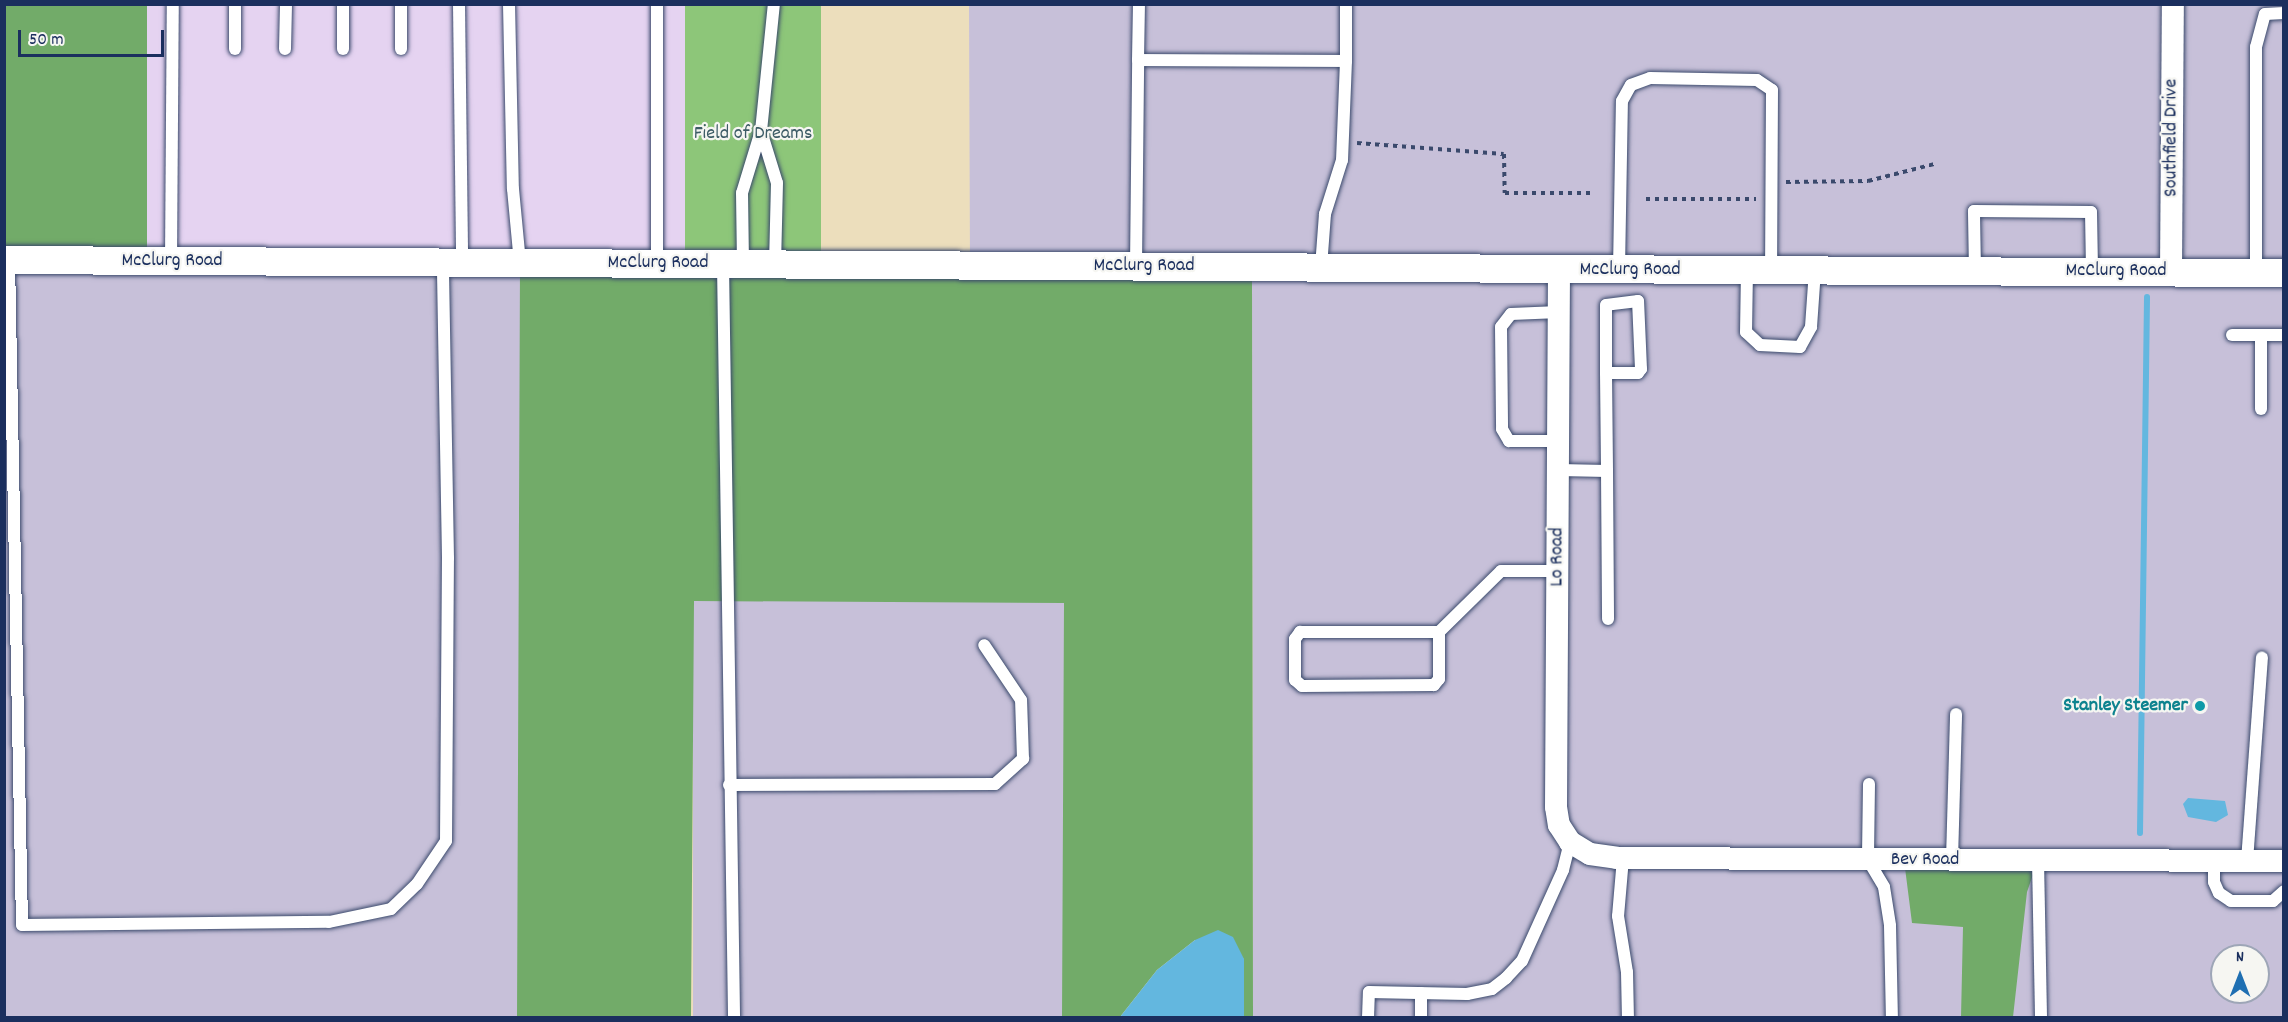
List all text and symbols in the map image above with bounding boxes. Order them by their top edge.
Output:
scale bar [21,18,166,56]
text: 50 m [29,28,64,53]
street label: Southfield Drive [2160,79,2184,197]
park label: Field of Dreams [694,122,812,146]
street label: McClurg Road [121,249,223,273]
street label: McClurg Road [607,251,709,275]
street label: McClurg Road [1093,254,1195,278]
street label: McClurg Road [1579,258,1681,282]
street label: McClurg Road [2065,259,2167,283]
street label: Lo Road [1546,527,1570,587]
place label: Stanley Steemer [2063,694,2188,718]
marker: Stanley Steemer [2193,699,2207,713]
street label: Bev Road [1891,848,1959,872]
north arrow [2210,944,2270,1004]
text: N [2236,946,2244,969]

